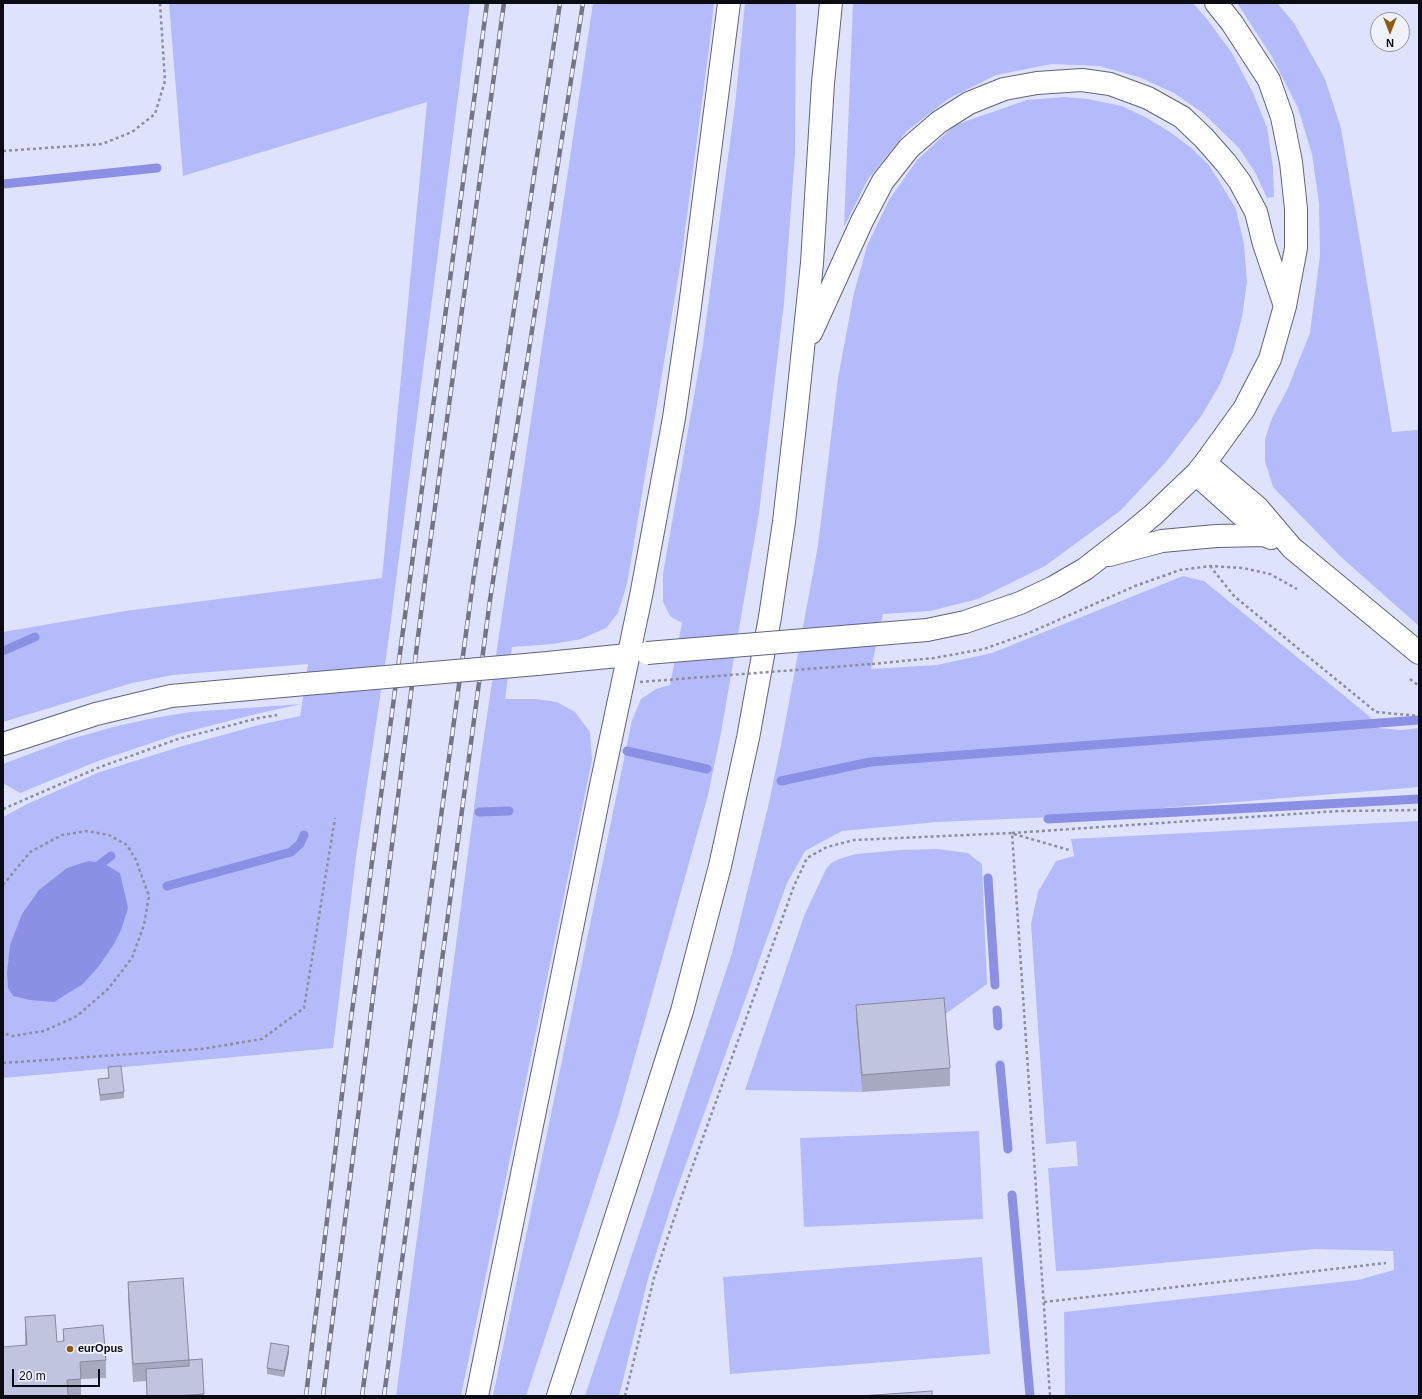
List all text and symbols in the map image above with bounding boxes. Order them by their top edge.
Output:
north arrow [1370,12,1410,52]
text: N [1386,37,1394,49]
place label: eurOpus [78,1342,123,1356]
marker: eurOpus [65,1344,75,1354]
scale bar [14,1361,102,1387]
text: 20 m [19,1369,46,1383]

